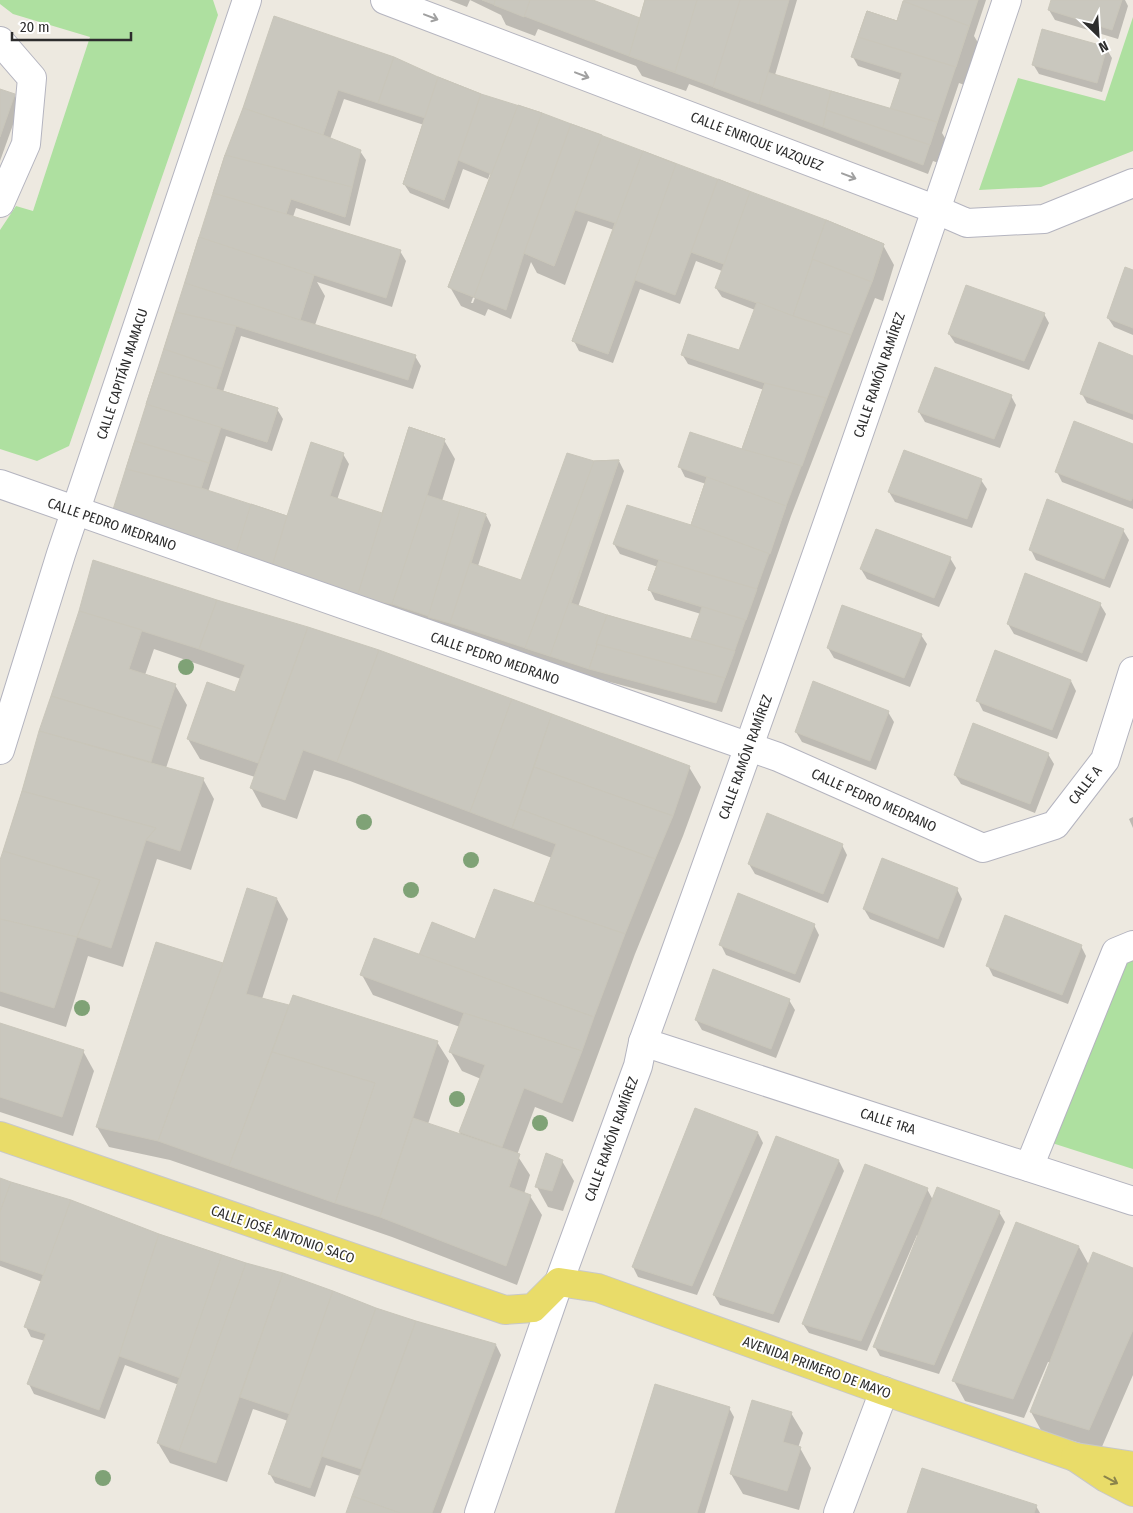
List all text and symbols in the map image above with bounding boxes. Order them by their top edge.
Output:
scale bar [12,10,131,42]
north arrow [1073,10,1123,60]
one-way arrow [422,13,438,22]
text: 20 m [20,18,50,36]
text: N [1096,37,1111,56]
one-way arrow [574,71,590,80]
street label: CALLE ENRIQUE VAZQUEZ [688,108,826,175]
one-way arrow [841,172,856,181]
street label: CALLE CAPITÁN MAMACU [92,306,152,442]
street label: CALLE RAMÓN RAMÍREZ [849,310,909,440]
street label: CALLE PEDRO MEDRANO [45,494,179,555]
street label: CALLE PEDRO MEDRANO [428,628,562,689]
street label: CALLE RAMÓN RAMÍREZ [714,692,776,822]
street label: CALLE A [1065,762,1106,808]
street label: CALLE PEDRO MEDRANO [809,765,939,836]
street label: CALLE RAMÓN RAMÍREZ [580,1074,642,1204]
street label: CALLE 1RA [858,1105,918,1139]
street label: CALLE JOSÉ ANTONIO SACO [209,1201,357,1267]
street label: AVENIDA PRIMERO DE MAYO [740,1333,893,1402]
one-way arrow [1103,1475,1118,1485]

